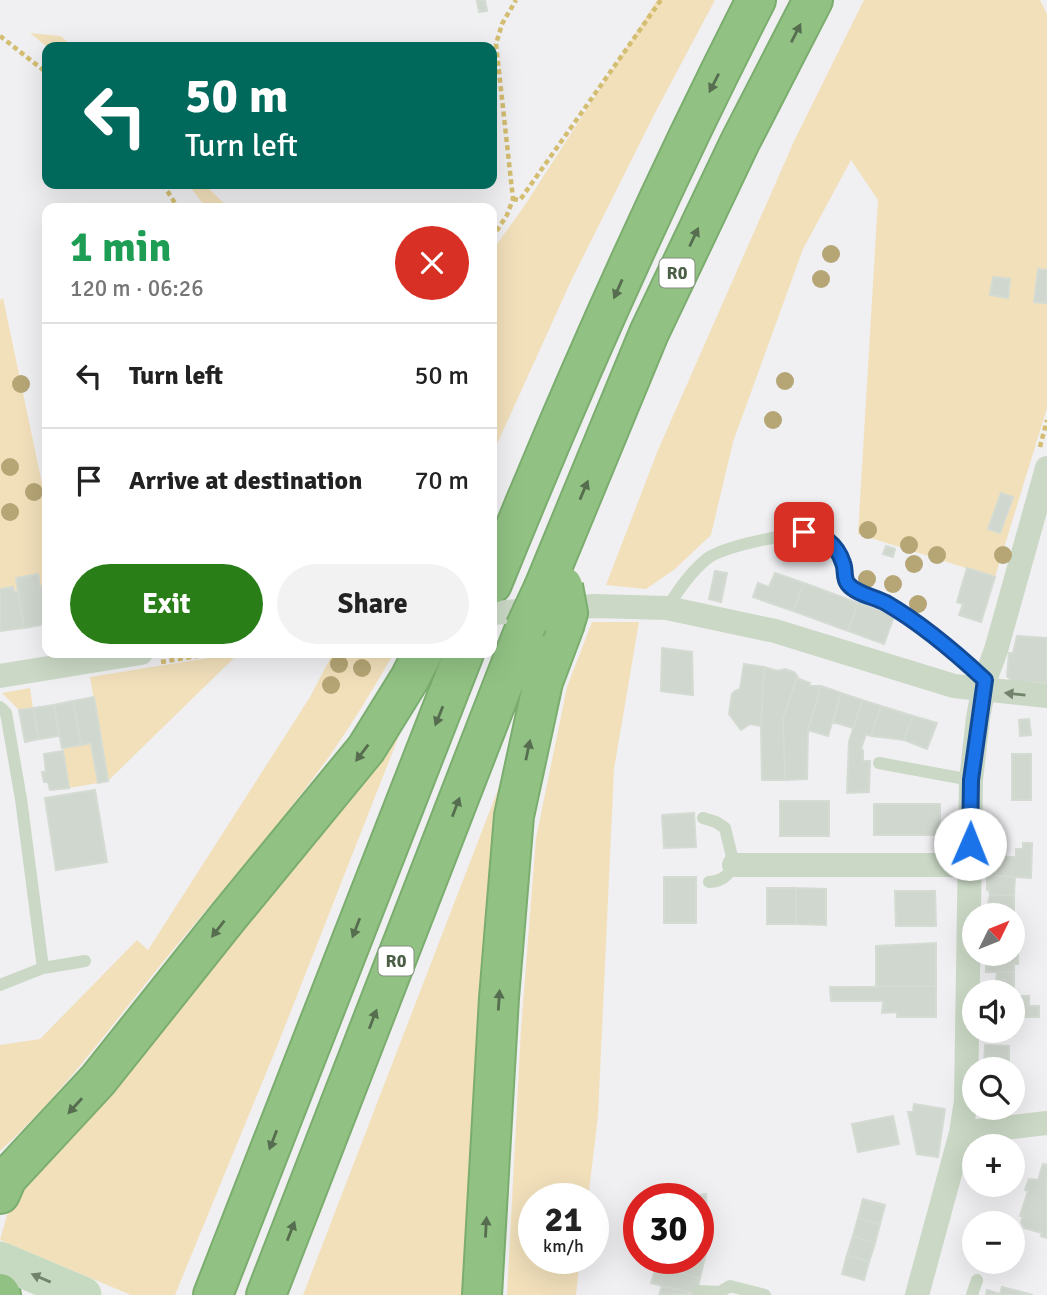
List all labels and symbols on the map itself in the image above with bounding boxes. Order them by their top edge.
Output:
one-way arrow [790,23,801,43]
one-way arrow [708,73,719,93]
one-way arrow [689,227,700,247]
road number: R0 [660,258,694,288]
one-way arrow [612,279,624,299]
one-way arrow [578,480,589,501]
pin [774,502,834,562]
one-way arrow [1003,688,1025,699]
one-way arrow [434,706,445,727]
one-way arrow [523,739,534,761]
one-way arrow [356,744,370,762]
one-way arrow [450,797,461,818]
position arrow [933,807,1007,881]
north arrow [962,903,1026,966]
one-way arrow [350,917,361,938]
one-way arrow [211,920,226,937]
road number: R0 [378,946,414,976]
one-way arrow [494,989,505,1011]
one-way arrow [368,1009,379,1030]
one-way arrow [67,1097,83,1115]
one-way arrow [268,1129,279,1150]
speed limit sign: 30 [623,1183,714,1274]
one-way arrow [481,1216,492,1238]
one-way arrow [286,1221,297,1242]
one-way arrow [31,1272,52,1283]

